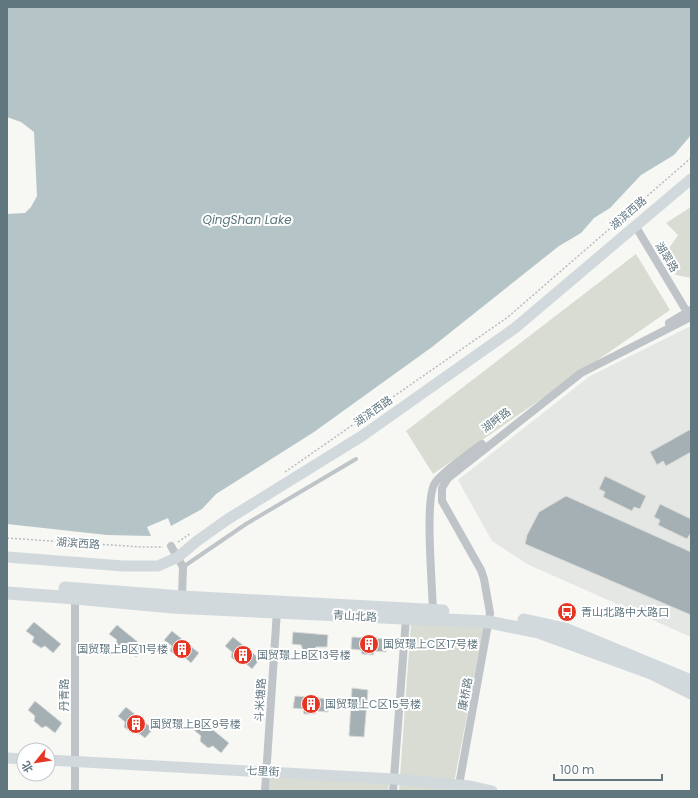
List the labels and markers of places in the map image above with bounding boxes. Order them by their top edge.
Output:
bus stop icon: 青山北路中大路口 [556,601,578,623]
place label: 青山北路中大路口 [581,604,669,620]
building icon: 国贸璟上C区17号楼 [358,633,380,655]
place label: 国贸璟上C区17号楼 [383,636,478,652]
building icon: 国贸璟上B区11号楼 [171,638,193,660]
place label: 国贸璟上B区11号楼 [77,641,168,657]
building icon: 国贸璟上B区13号楼 [232,644,254,666]
place label: 国贸璟上B区13号楼 [257,647,351,663]
building icon: 国贸璟上C区15号楼 [300,693,322,715]
place label: 国贸璟上C区15号楼 [325,696,421,712]
building icon: 国贸璟上B区9号楼 [125,713,147,735]
place label: 国贸璟上B区9号楼 [150,716,241,732]

